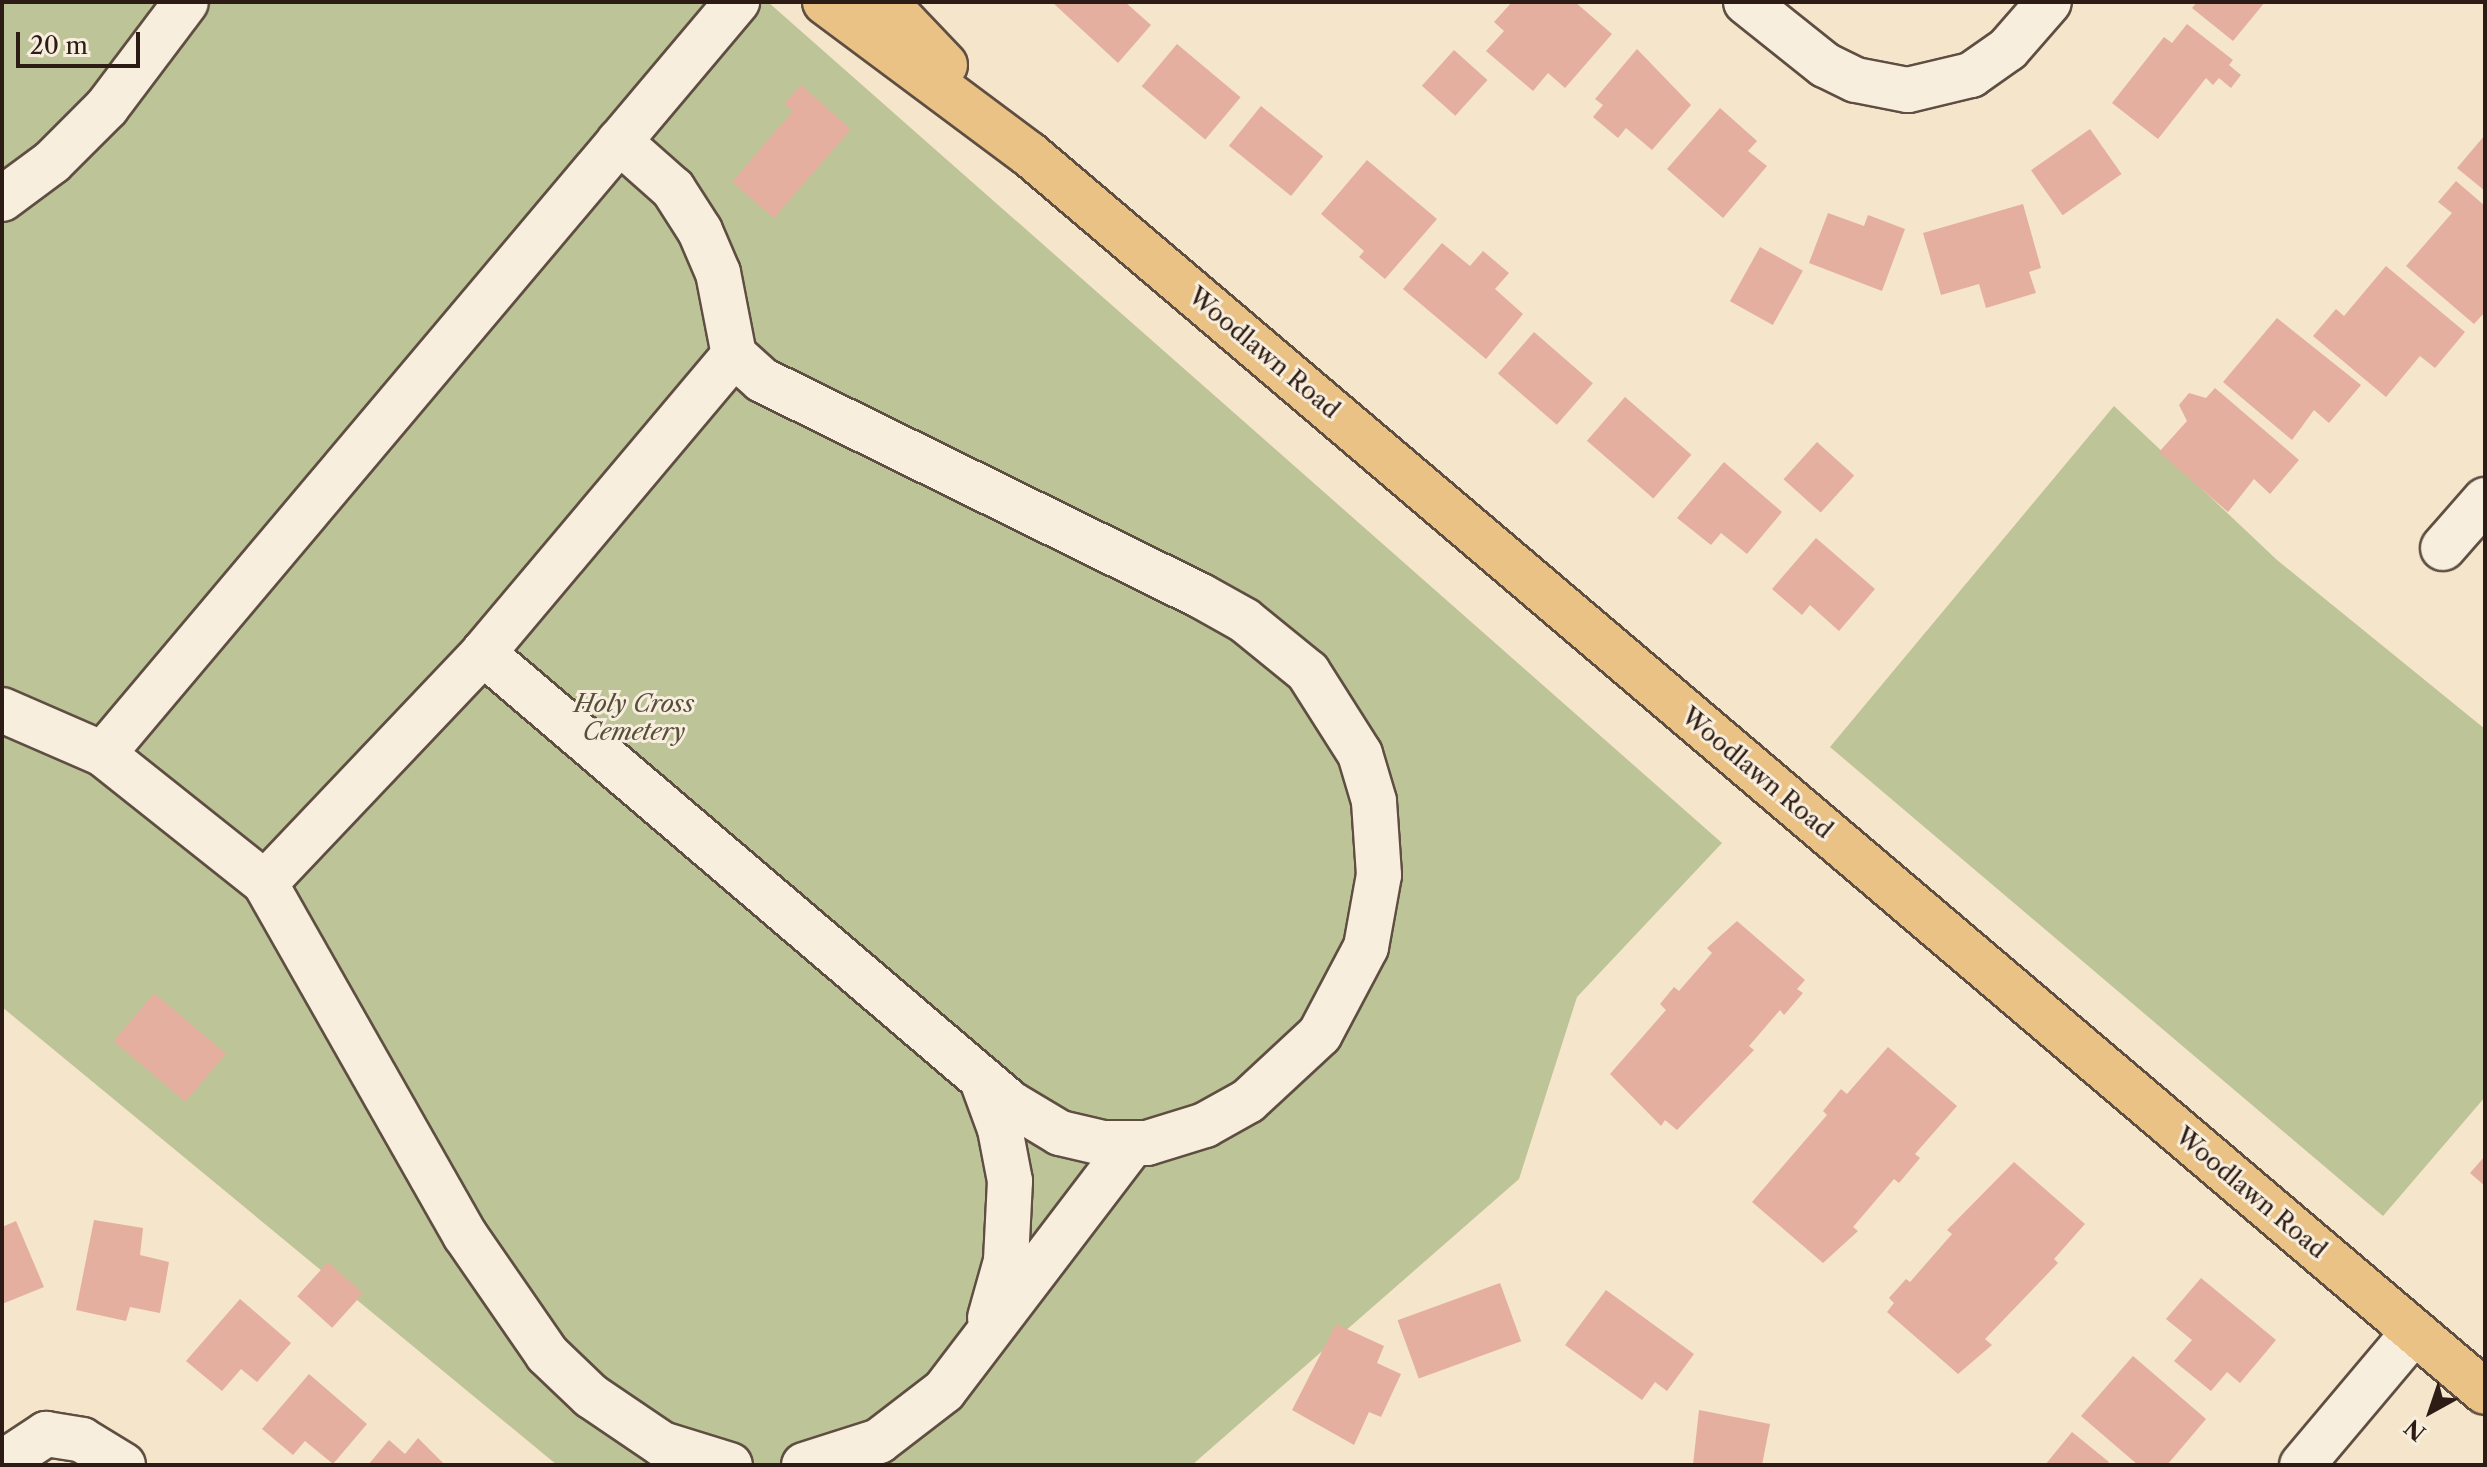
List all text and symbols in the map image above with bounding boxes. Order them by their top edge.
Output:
scale bar [20,16,144,66]
text: 20 m [30,31,88,60]
street label: Woodlawn Road [1183,282,1345,424]
park label: Holy Cross Cemetery [574,690,694,746]
street label: Woodlawn Road [1676,702,1838,844]
street label: Woodlawn Road [2170,1122,2332,1264]
north arrow [2391,1371,2471,1451]
text: N [2399,1413,2431,1446]

